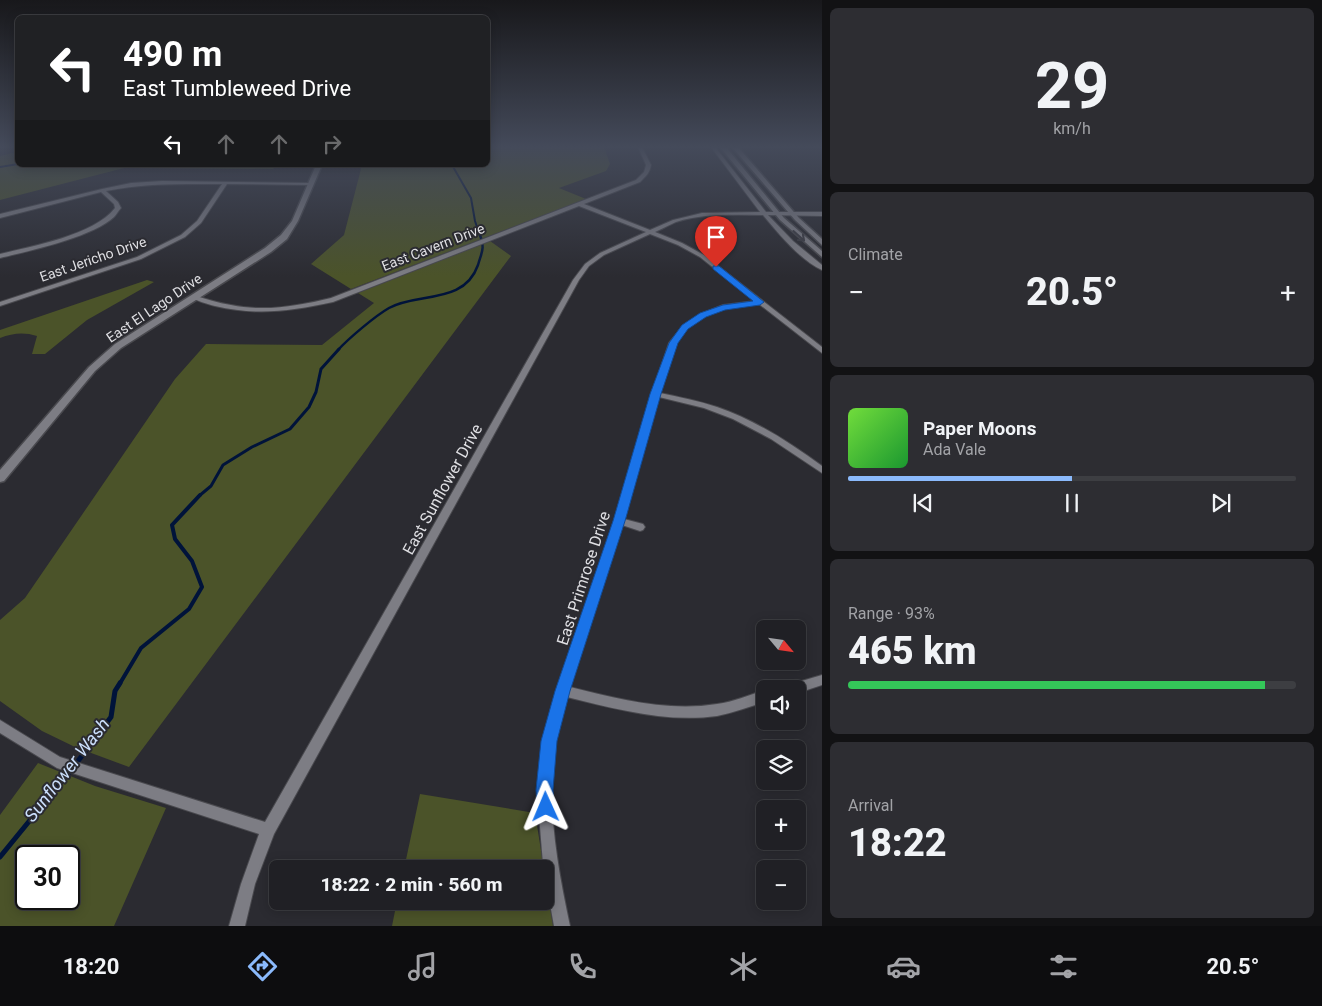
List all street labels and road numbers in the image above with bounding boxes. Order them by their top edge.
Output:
street label: East Cavern Drive [379,220,487,274]
street label: East Jericho Drive [37,233,149,285]
street label: East El Lago Drive [103,270,205,346]
street label: East Sunflower Drive [399,421,486,558]
street label: East Primrose Drive [553,509,614,648]

